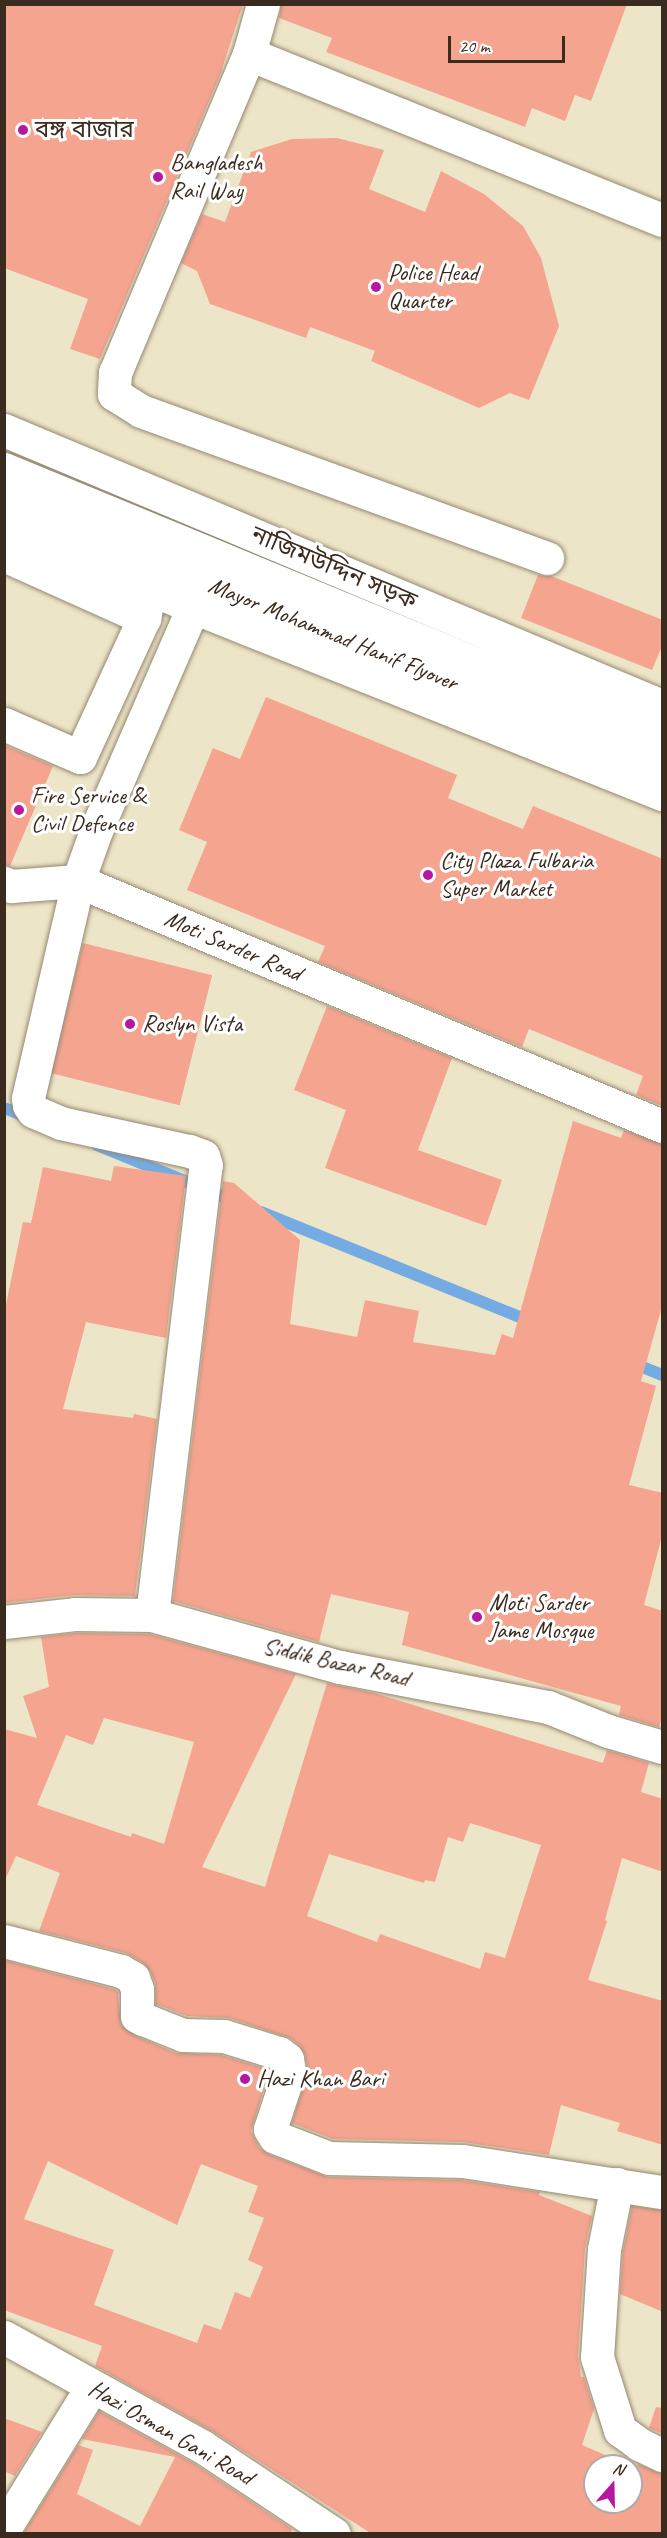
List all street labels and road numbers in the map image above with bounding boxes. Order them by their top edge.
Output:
street label: নাজিমউদ্দিন সড়ক [247,520,421,616]
street label: Mayor Mohammad Hanif Flyover [204,571,462,697]
street label: Moti Sarder Road [160,904,306,988]
street label: Siddik Bazar Road [260,1631,412,1693]
street label: Hazi Osman Gani Road [83,2374,259,2492]

